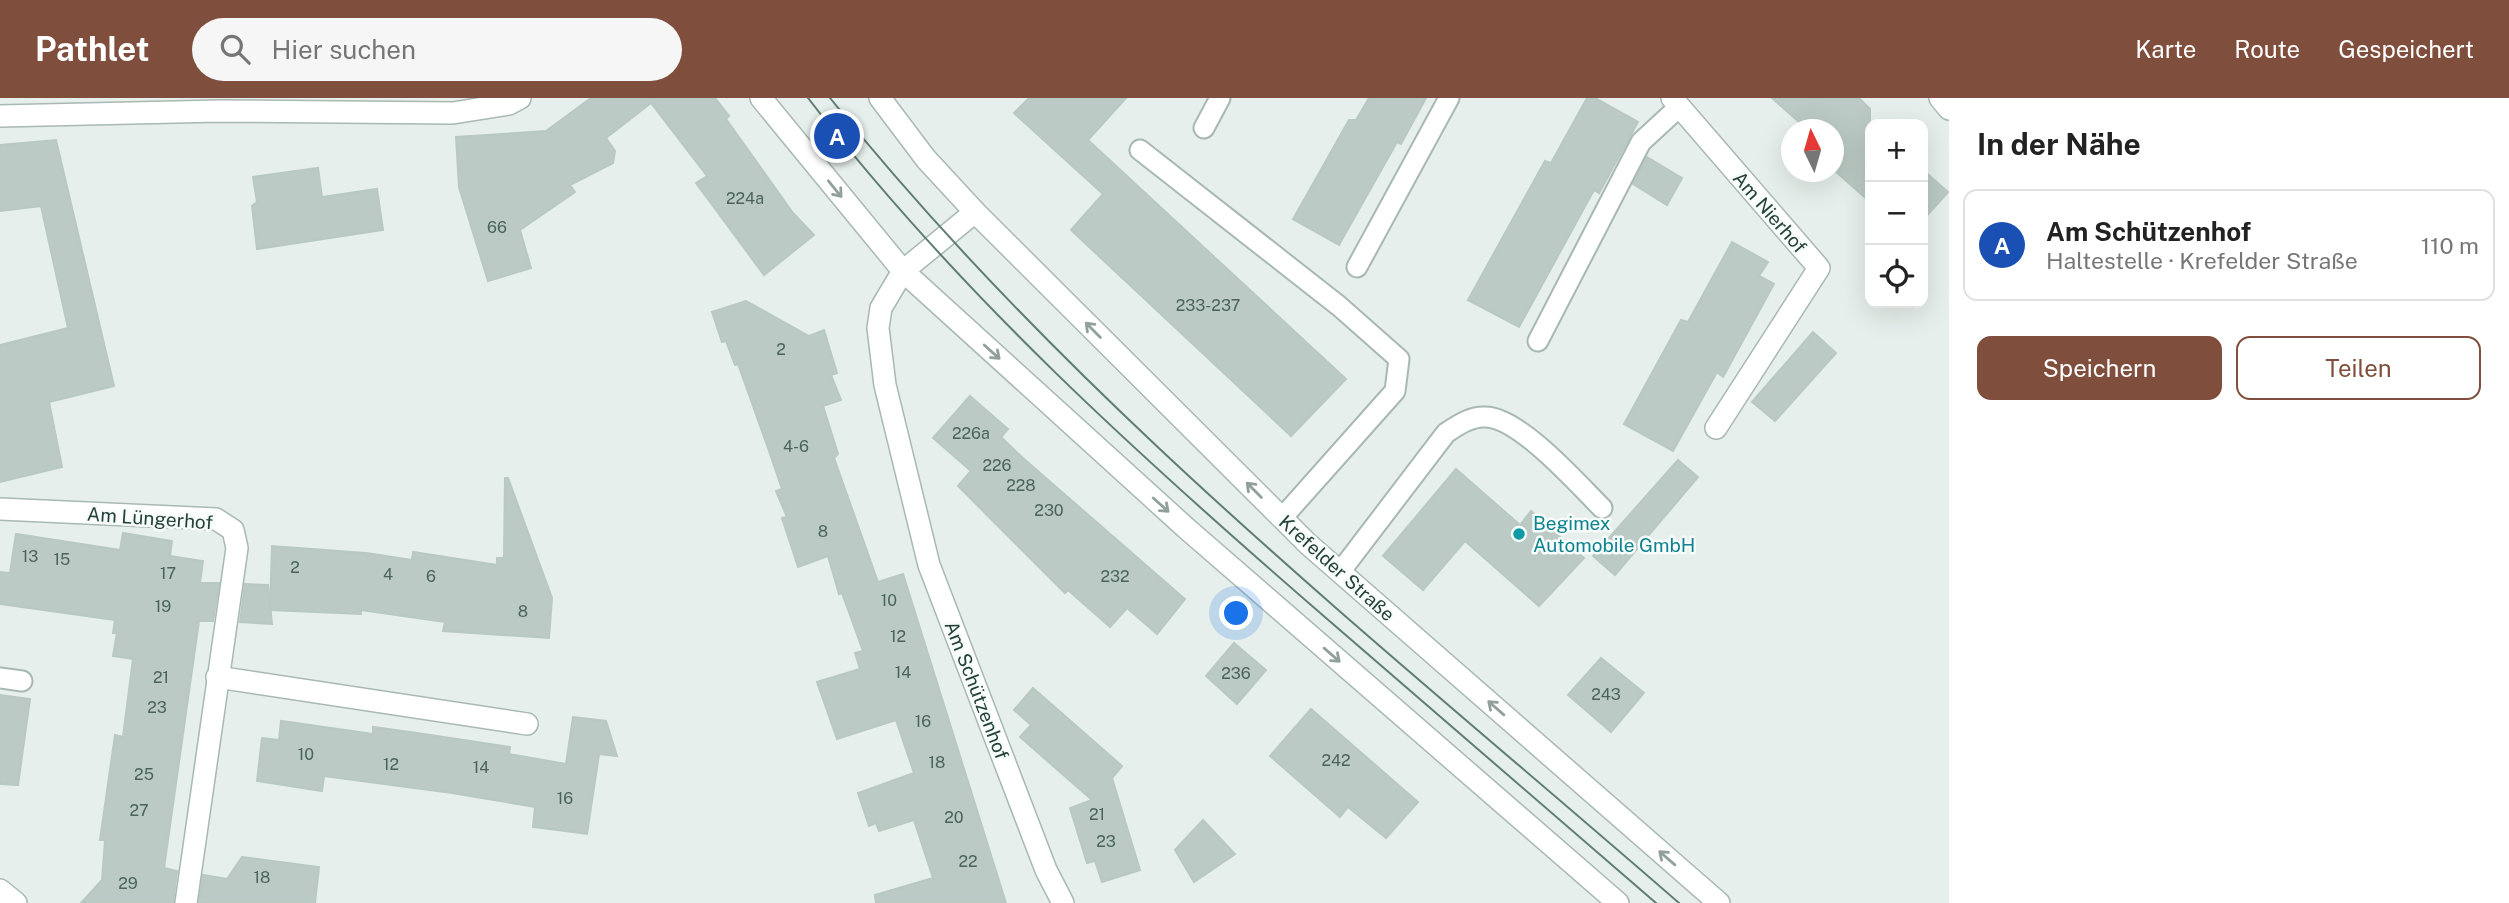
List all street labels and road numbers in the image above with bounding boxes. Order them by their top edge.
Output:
street label: Am Nierhof [1729,167,1811,257]
street label: Am Lüngerhof [86,503,214,533]
street label: Krefelder Straße [1275,510,1399,626]
street label: Am Schützenhof [940,618,1014,762]

